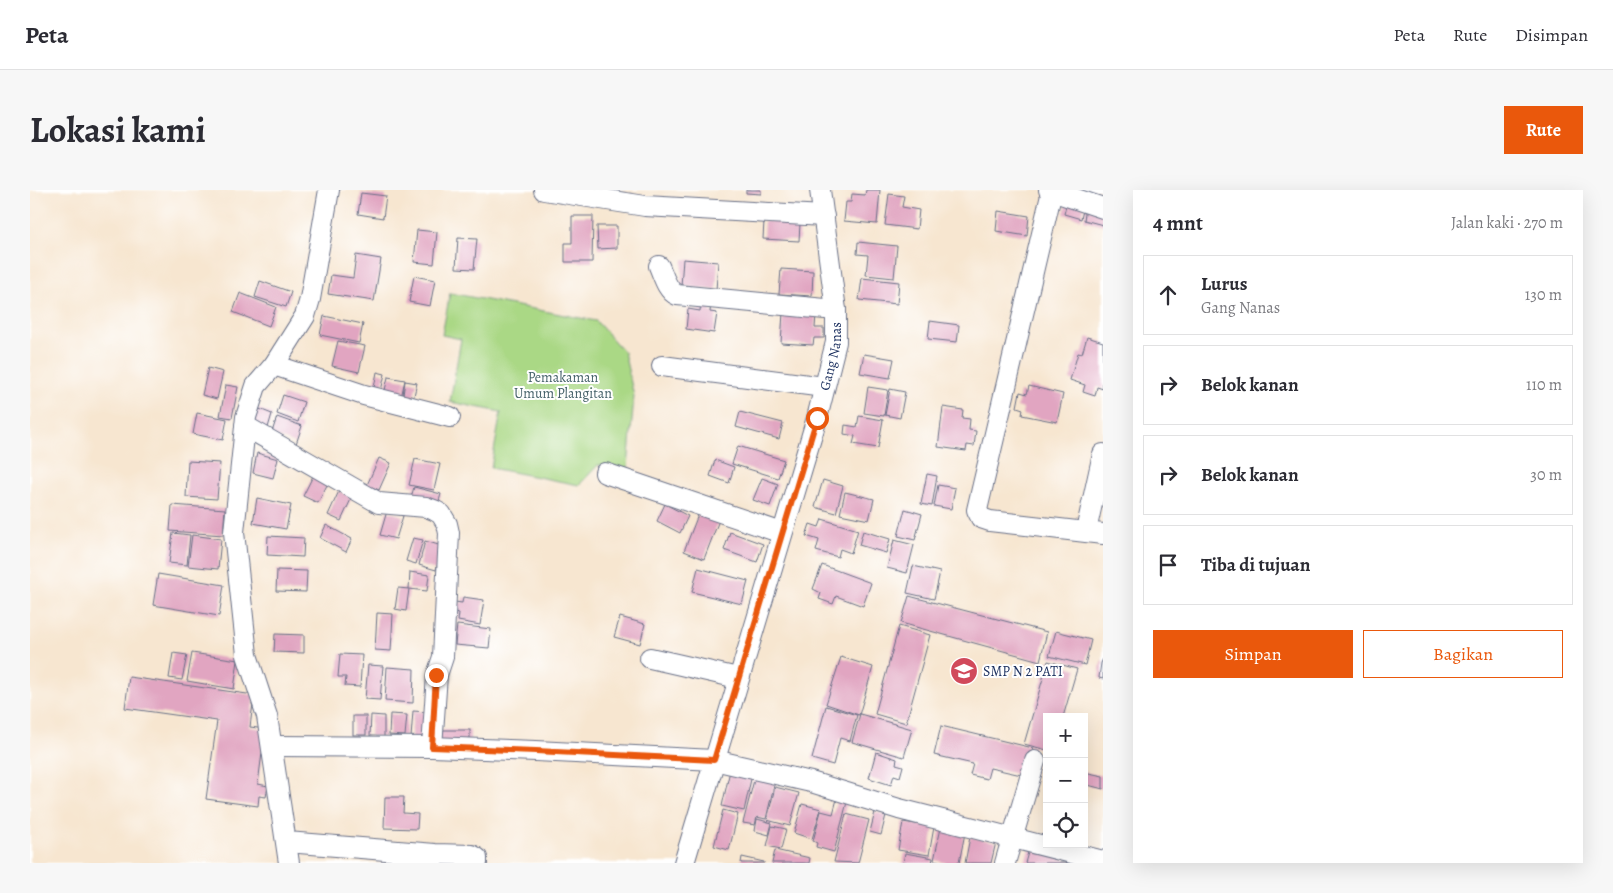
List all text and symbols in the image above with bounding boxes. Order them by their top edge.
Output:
text: Peta [25,19,69,51]
text: Peta [1394,23,1425,47]
text: Rute [1453,23,1487,47]
text: Disimpan [1515,23,1588,47]
text: Lokasi kami [30,106,206,154]
button: Rute [1504,106,1583,154]
text: 4 mnt [1153,209,1203,237]
text: Jalan kaki · 270 m [1451,212,1563,234]
text: Lurus [1201,271,1247,297]
icon: ahead [1154,281,1182,309]
text: 130 m [1525,284,1562,306]
text: Gang Nanas [1201,297,1280,319]
street label: Gang Nanas [815,322,846,392]
park label: Pemakaman Umum Plangitan [514,368,612,403]
icon: right [1154,371,1182,399]
text: Belok kanan [1201,372,1299,398]
text: 110 m [1526,374,1562,396]
route start [806,407,829,430]
icon: right [1154,461,1182,489]
text: Belok kanan [1201,462,1299,488]
text: 30 m [1530,464,1562,486]
icon: arrive [1154,551,1182,579]
text: Tiba di tujuan [1201,552,1310,578]
button: Simpan [1153,630,1353,678]
button: Bagikan [1363,630,1563,678]
school or university icon: SMP N 2 PATI [949,656,979,686]
place label: SMP N 2 PATI [983,662,1063,681]
route end [425,664,448,687]
map controls [1043,713,1088,848]
button: + [1043,713,1088,758]
button: − [1043,758,1088,803]
button: locate [1043,803,1088,848]

